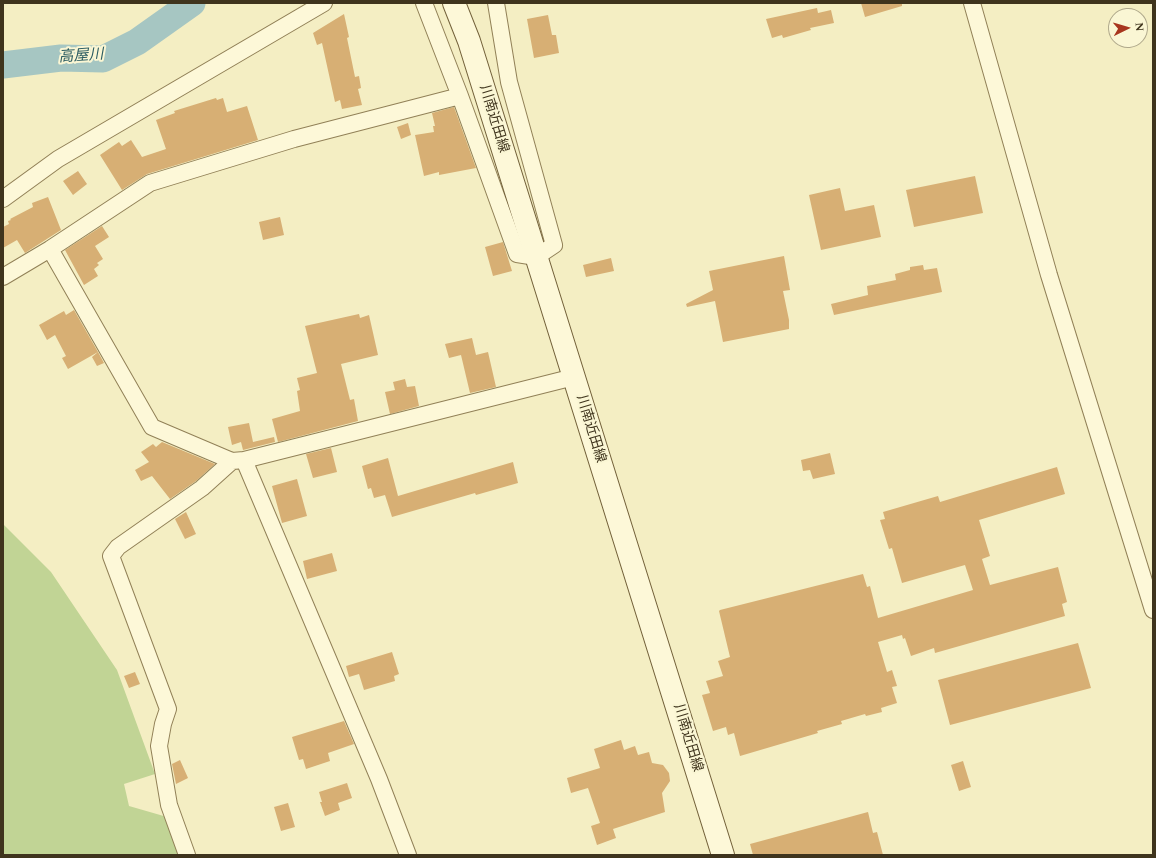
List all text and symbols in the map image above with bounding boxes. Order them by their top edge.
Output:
north arrow [1108,8,1148,48]
text: N [1131,22,1148,32]
water label: 高屋川 [58,46,104,68]
street label: 川南近田線 [475,83,511,155]
street label: 川南近田線 [572,393,608,465]
street label: 川南近田線 [669,702,705,774]

